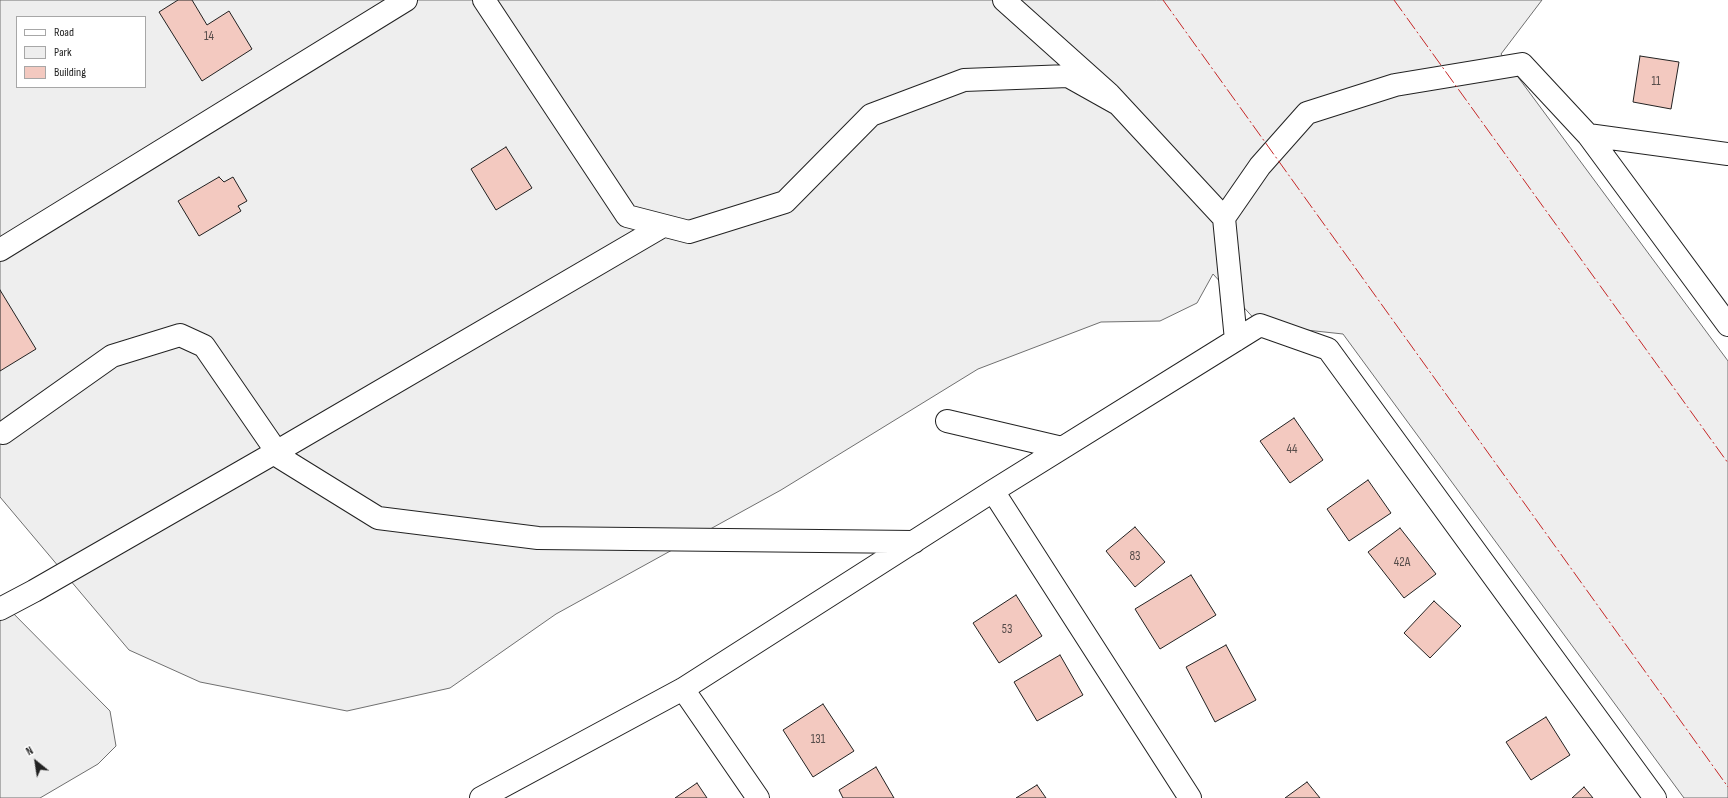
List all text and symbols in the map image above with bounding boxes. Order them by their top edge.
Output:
legend [16,16,146,88]
text: Road [54,25,74,40]
house number: 14 [204,29,214,45]
text: Park [54,45,72,60]
text: Building [54,65,86,80]
house number: 11 [1651,74,1661,90]
house number: 44 [1287,442,1297,458]
house number: 83 [1129,549,1141,565]
house number: 42А [1394,555,1410,571]
house number: 53 [1002,622,1012,638]
house number: 131 [811,732,825,748]
north arrow [16,742,56,782]
text: N [24,744,36,758]

